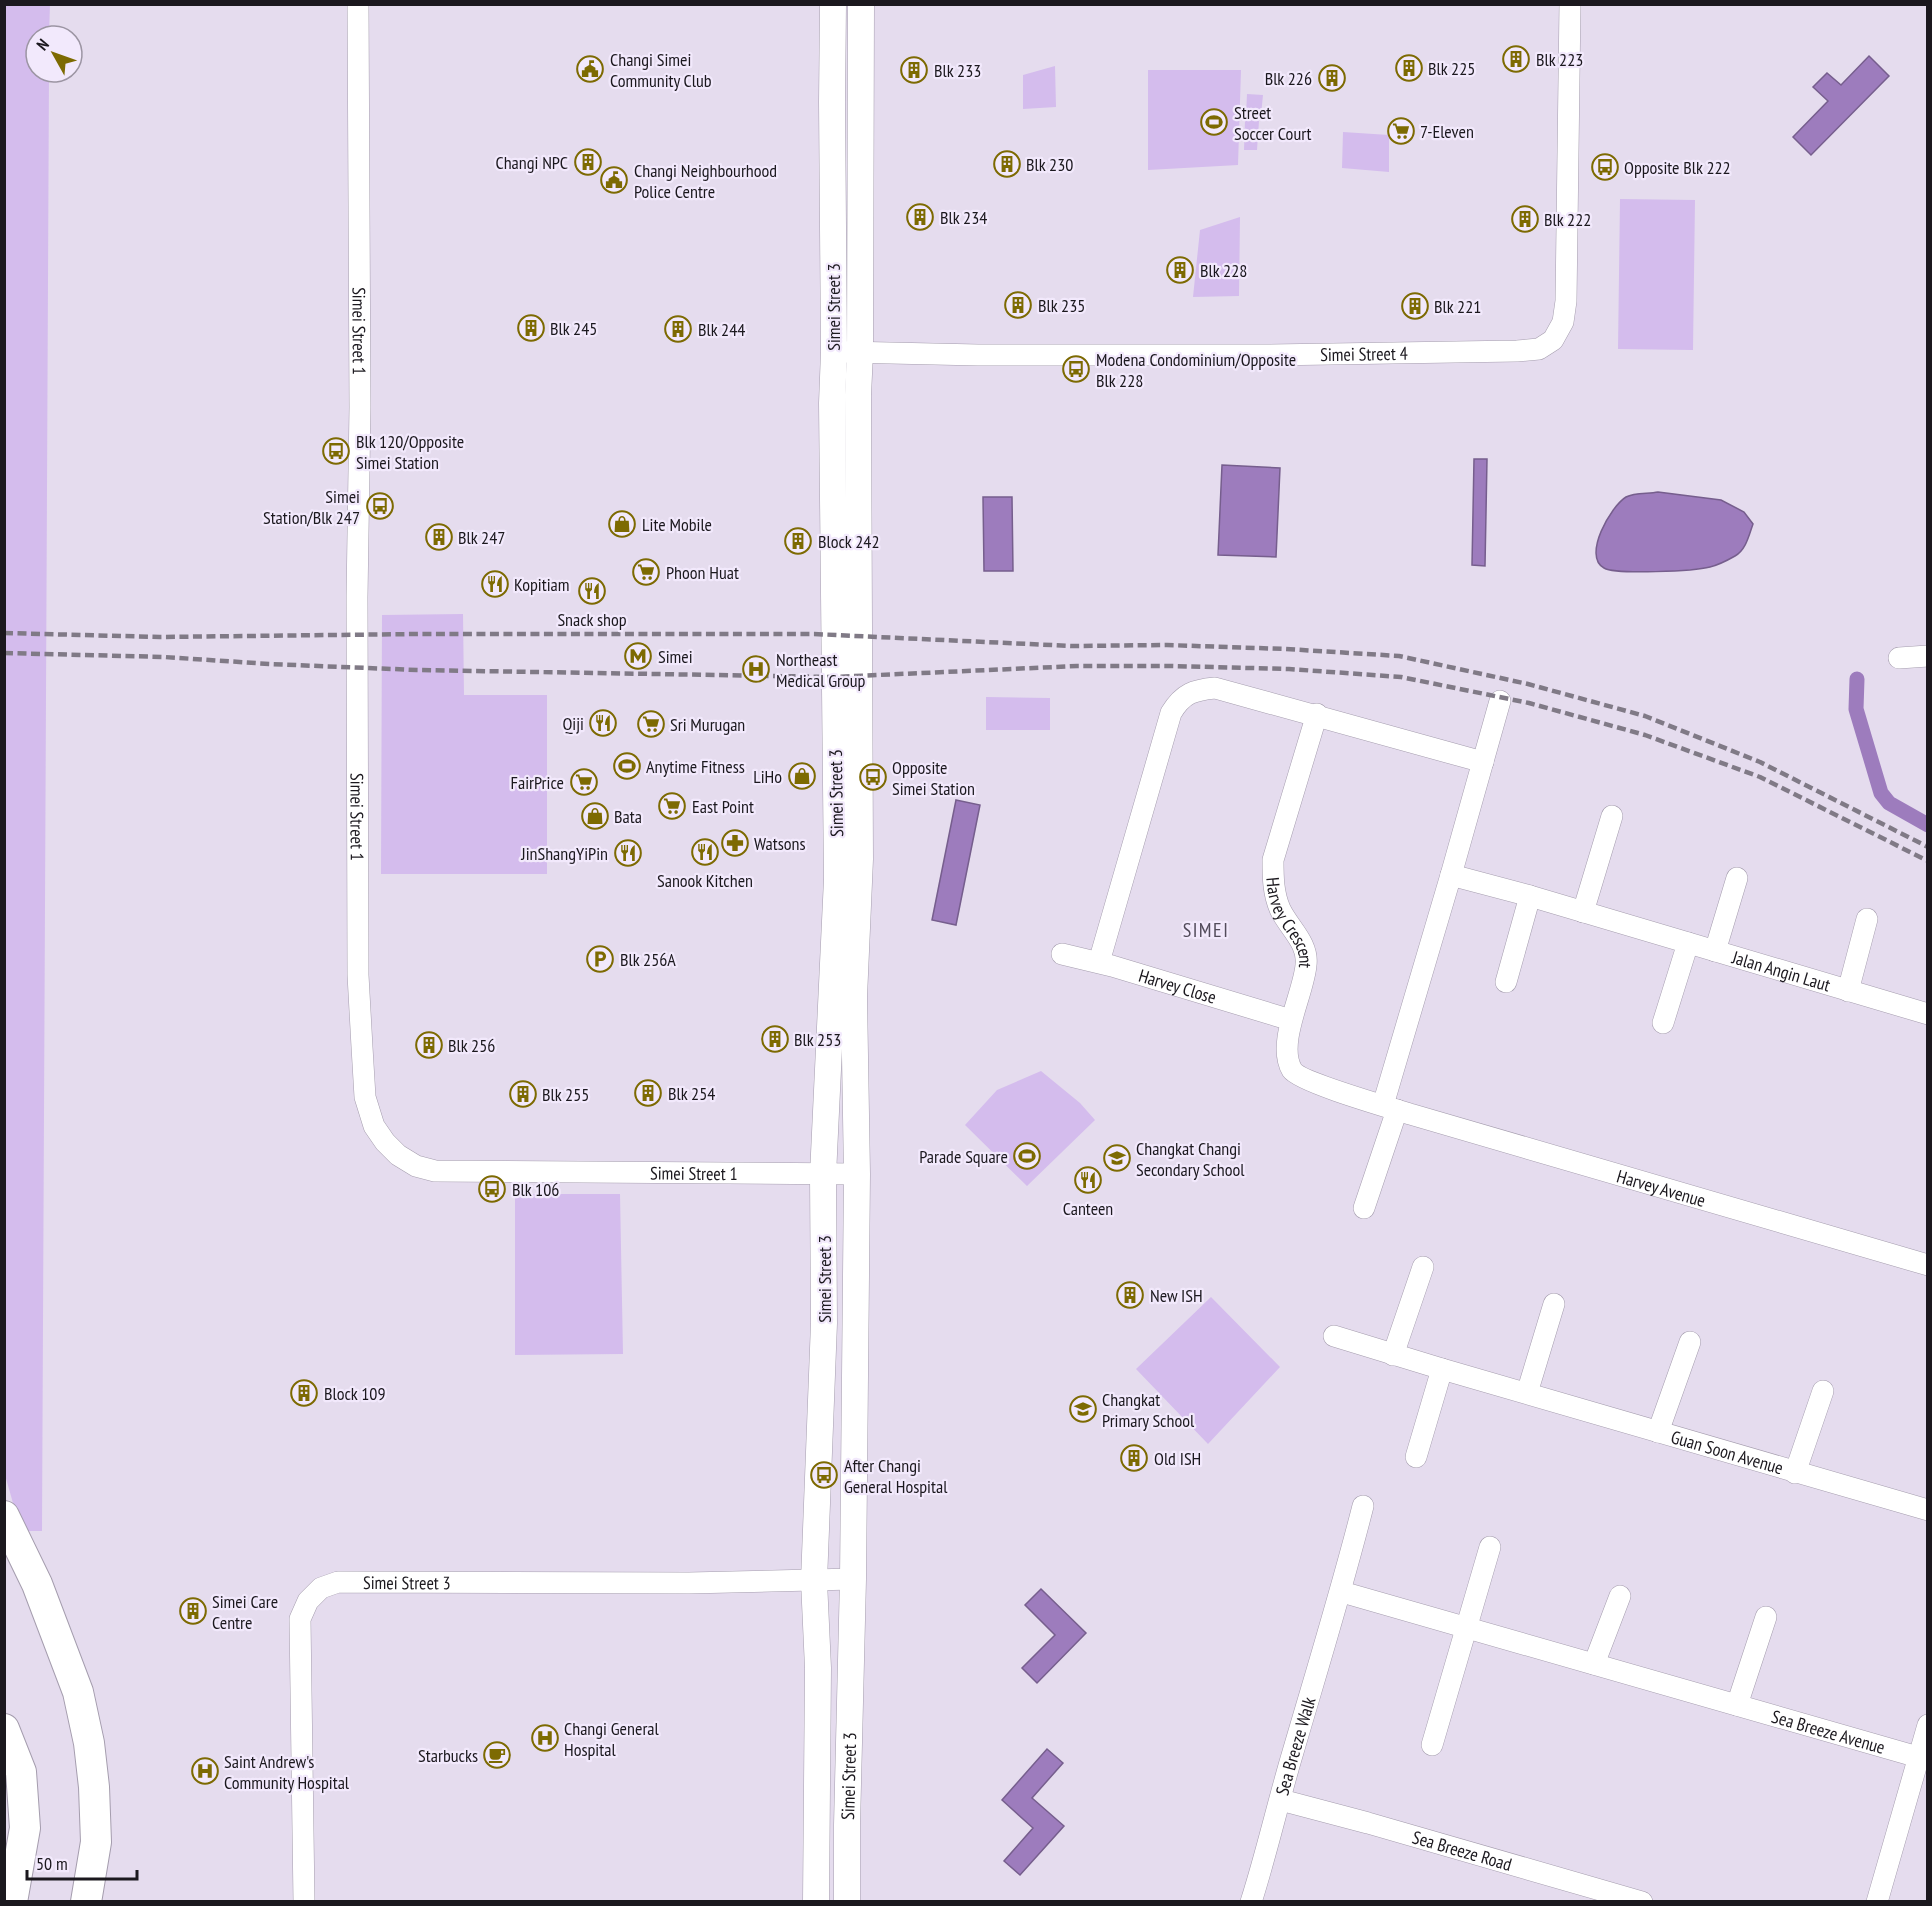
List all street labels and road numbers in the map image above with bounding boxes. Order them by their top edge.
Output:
street label: Simei Street 3 [822,263,845,351]
street label: Simei Street 1 [348,287,371,375]
street label: Simei Street 4 [1320,341,1408,366]
street label: Simei Street 3 [824,749,848,837]
street label: Simei Street 1 [346,773,369,861]
street label: Harvey Crescent [1262,876,1318,969]
street label: Jalan Angin Laut [1729,945,1833,996]
street label: Harvey Close [1136,963,1219,1008]
street label: Simei Street 1 [650,1161,738,1185]
street label: Harvey Avenue [1614,1164,1708,1212]
street label: Simei Street 3 [813,1235,836,1323]
street label: Guan Soon Avenue [1669,1425,1786,1479]
street label: Simei Street 3 [363,1571,451,1594]
street label: Sea Breeze Walk [1270,1694,1320,1798]
street label: Sea Breeze Avenue [1769,1704,1888,1758]
street label: Simei Street 3 [836,1732,861,1820]
street label: Sea Breeze Road [1410,1825,1515,1875]

